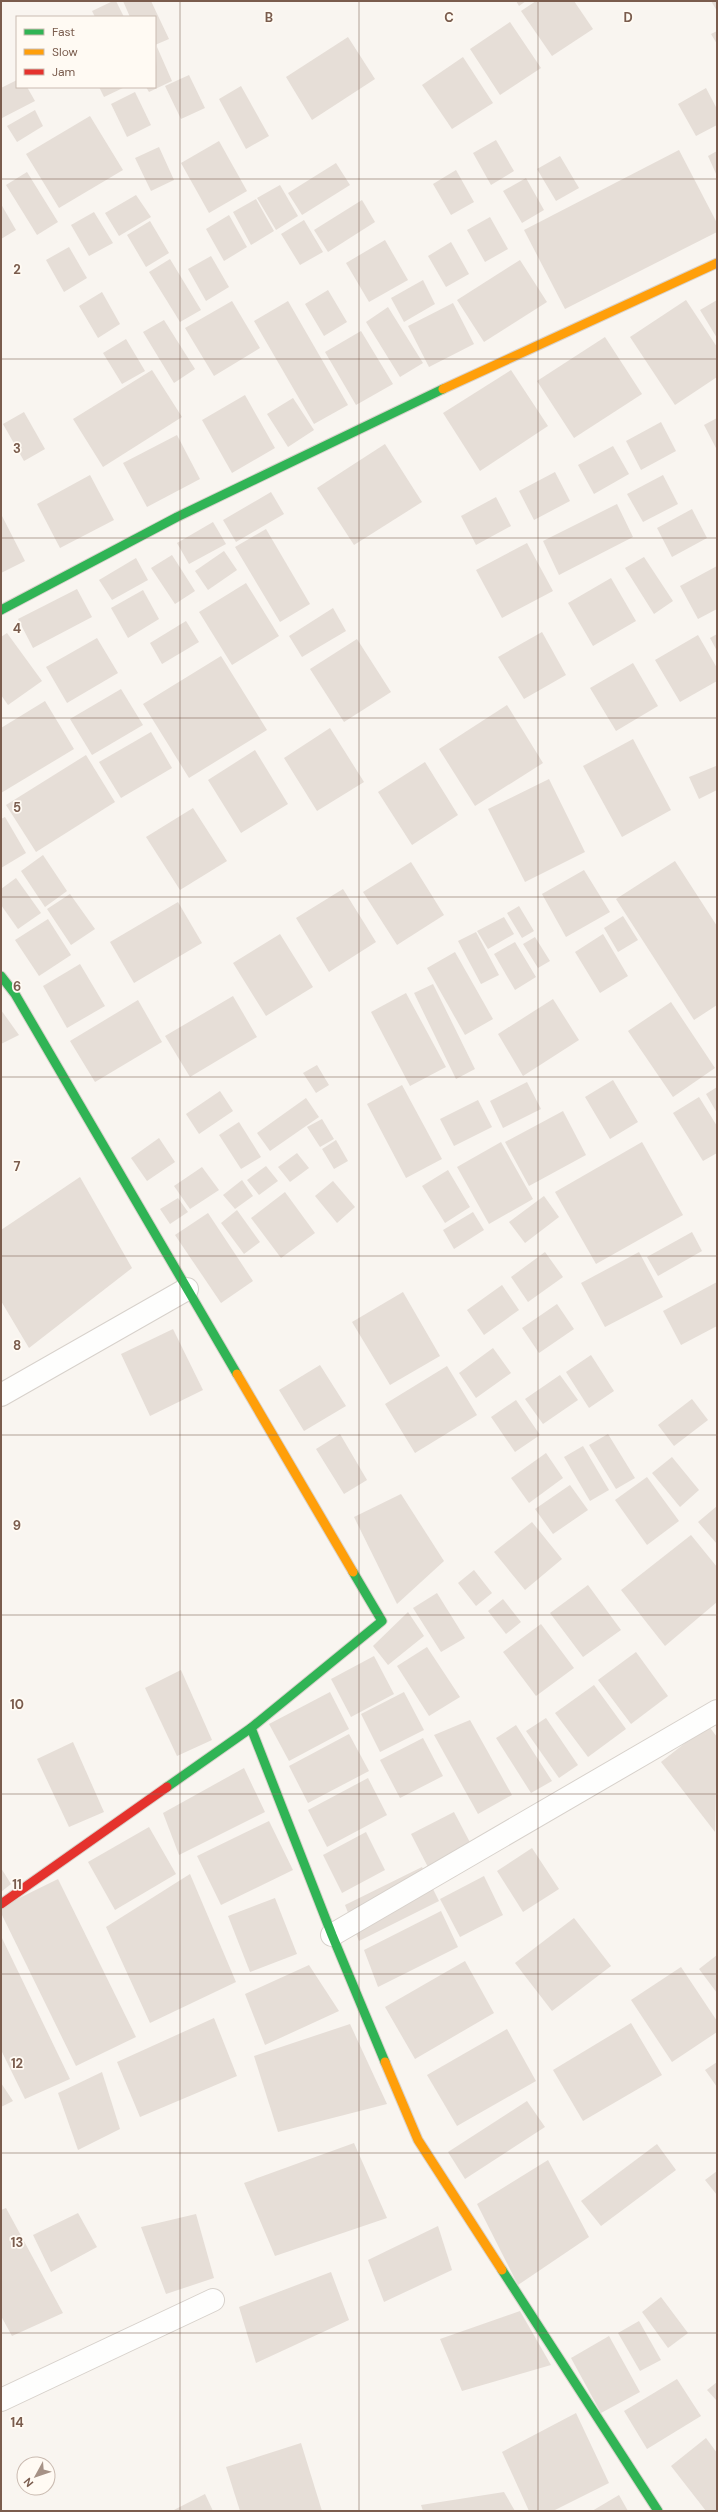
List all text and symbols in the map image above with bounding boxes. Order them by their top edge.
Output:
text: B [265,9,273,26]
text: C [444,9,454,26]
text: D [623,9,633,26]
legend [16,16,156,88]
text: Fast [52,24,75,40]
text: Slow [52,44,78,60]
text: Jam [52,64,75,80]
text: 2 [13,261,21,278]
text: 3 [13,440,21,457]
text: 4 [13,620,21,637]
text: 5 [13,799,21,816]
text: 6 [13,978,21,995]
text: 7 [14,1158,21,1175]
text: 8 [13,1337,21,1354]
text: 9 [13,1517,21,1534]
text: 10 [10,1696,24,1713]
text: 11 [12,1876,22,1893]
text: 12 [11,2055,23,2072]
text: 13 [11,2234,23,2251]
text: 14 [10,2414,24,2431]
north arrow [16,2456,56,2496]
text: N [20,2475,36,2490]

